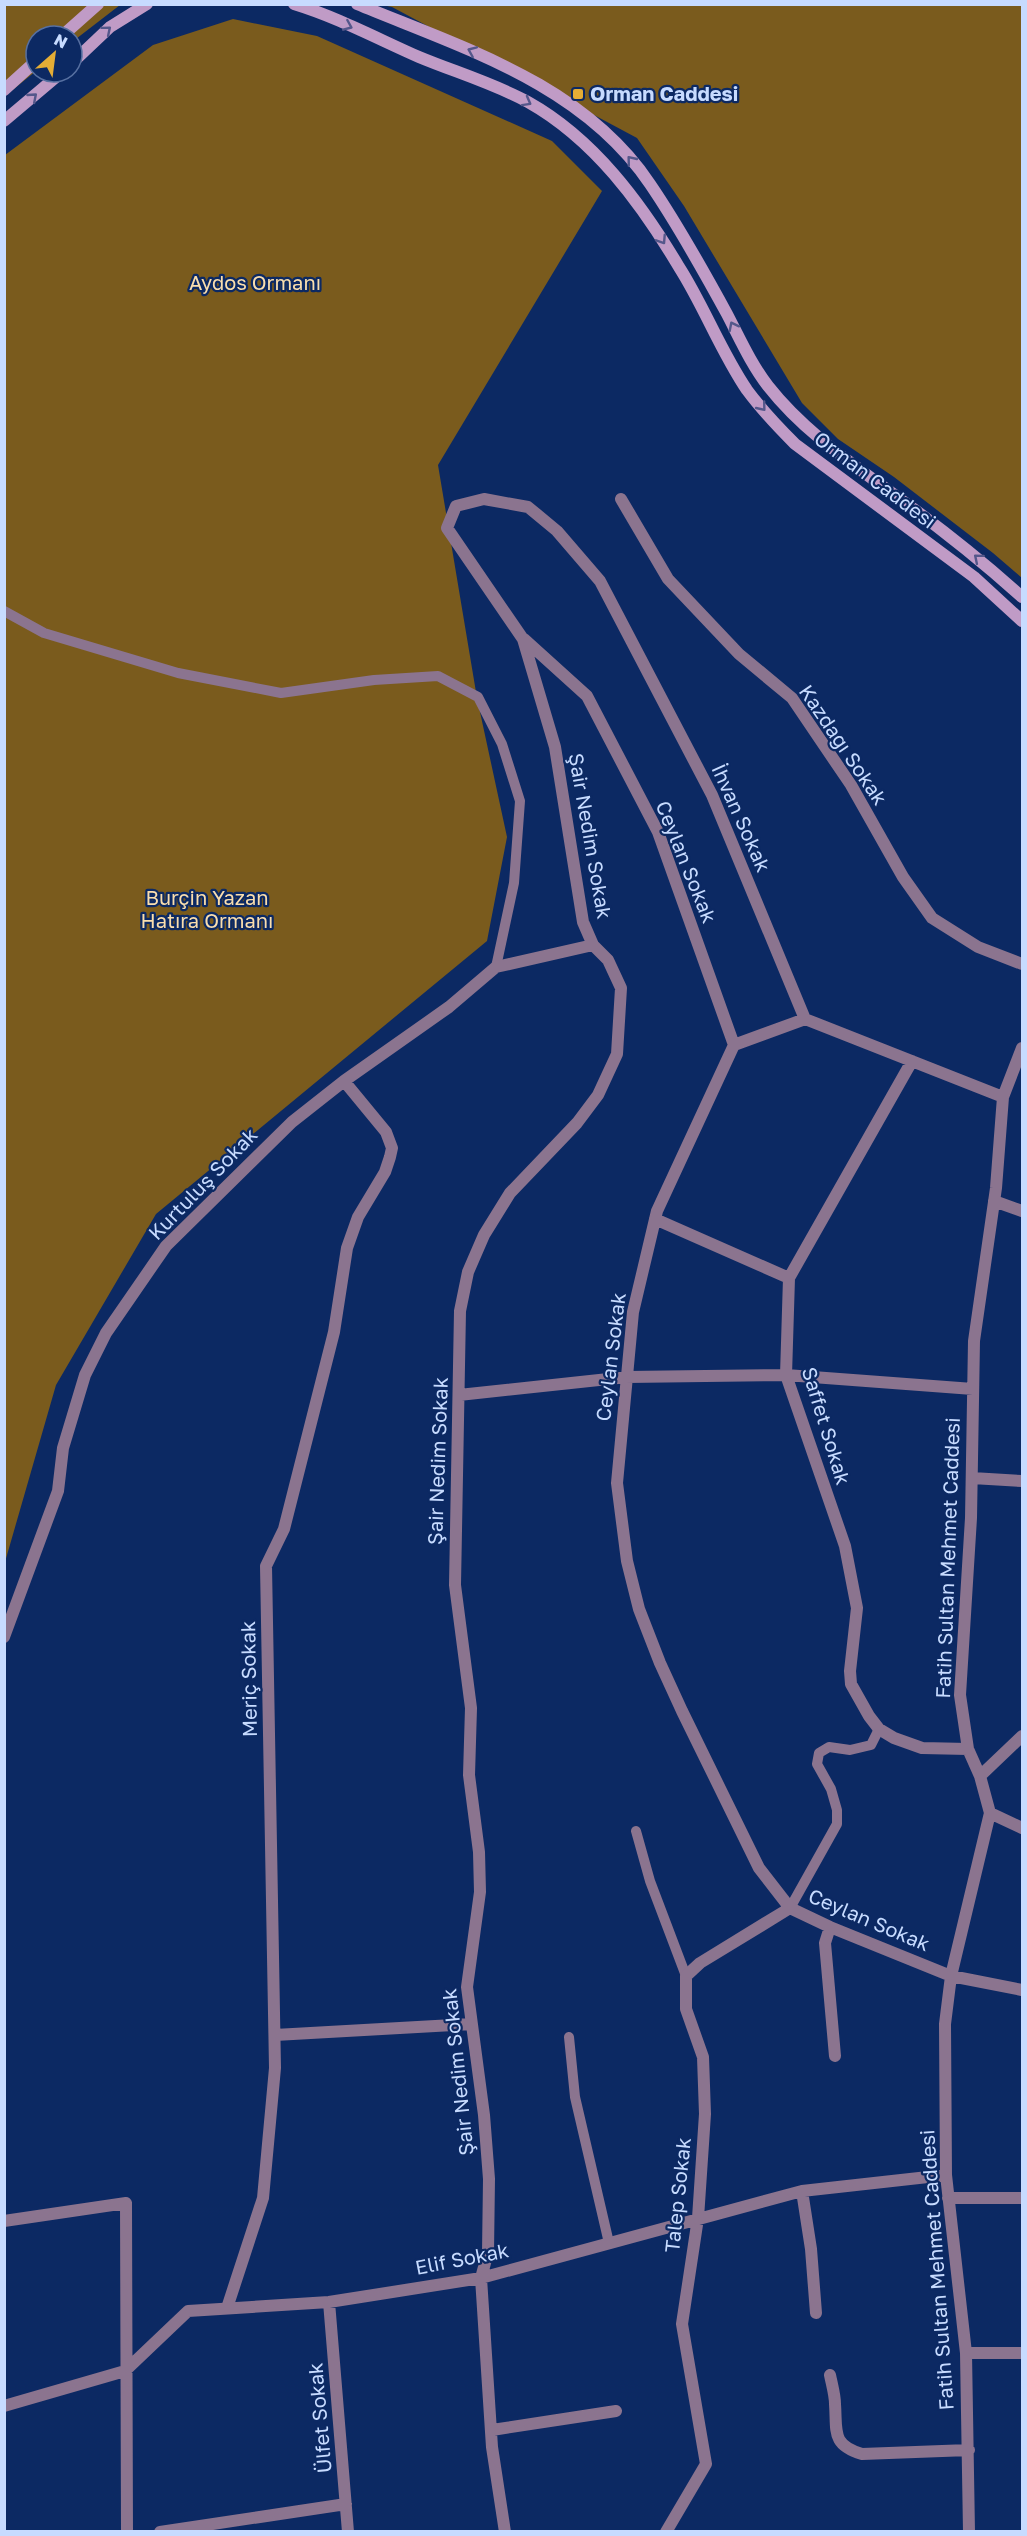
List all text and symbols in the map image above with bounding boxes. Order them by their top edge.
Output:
one-way arrow [342,19,353,31]
north arrow [24,24,84,84]
one-way arrow [100,27,111,38]
text: N [51,29,71,52]
one-way arrow [467,46,478,58]
place label: Orman Caddesi [590,81,738,105]
marker: Orman Caddesi [571,87,585,101]
one-way arrow [26,93,37,104]
one-way arrow [521,95,532,106]
one-way arrow [628,156,639,167]
one-way arrow [655,233,666,244]
park label: Aydos Ormanı [189,270,321,294]
one-way arrow [729,322,740,333]
one-way arrow [754,400,765,411]
street label: Orman Caddesi [810,426,941,533]
one-way arrow [974,555,985,566]
street label: Kazdağı Sokak [795,680,893,809]
street label: Şair Nedim Sokak [565,751,617,921]
street label: İhvan Sokak [707,760,776,875]
street label: Ceylan Sokak [652,797,722,926]
park label: Burçin Yazan Hatıra Ormanı [141,885,273,932]
street label: Kurtuluş Sokak [143,1122,262,1244]
street label: Ceylan Sokak [590,1291,630,1423]
street label: Saffet Sokak [798,1364,856,1487]
street label: Şair Nedim Sokak [422,1377,452,1545]
street label: Fatih Sultan Mehmet Caddesi [930,1417,964,1699]
street label: Meriç Sokak [235,1621,261,1737]
street label: Ceylan Sokak [805,1883,934,1955]
street label: Şair Nedim Sokak [436,1987,478,2157]
street label: Fatih Sultan Mehmet Caddesi [914,2129,958,2411]
street label: Talep Sokak [659,2136,695,2254]
street label: Elif Sokak [413,2237,511,2279]
street label: Ülfet Sokak [302,2362,336,2474]

